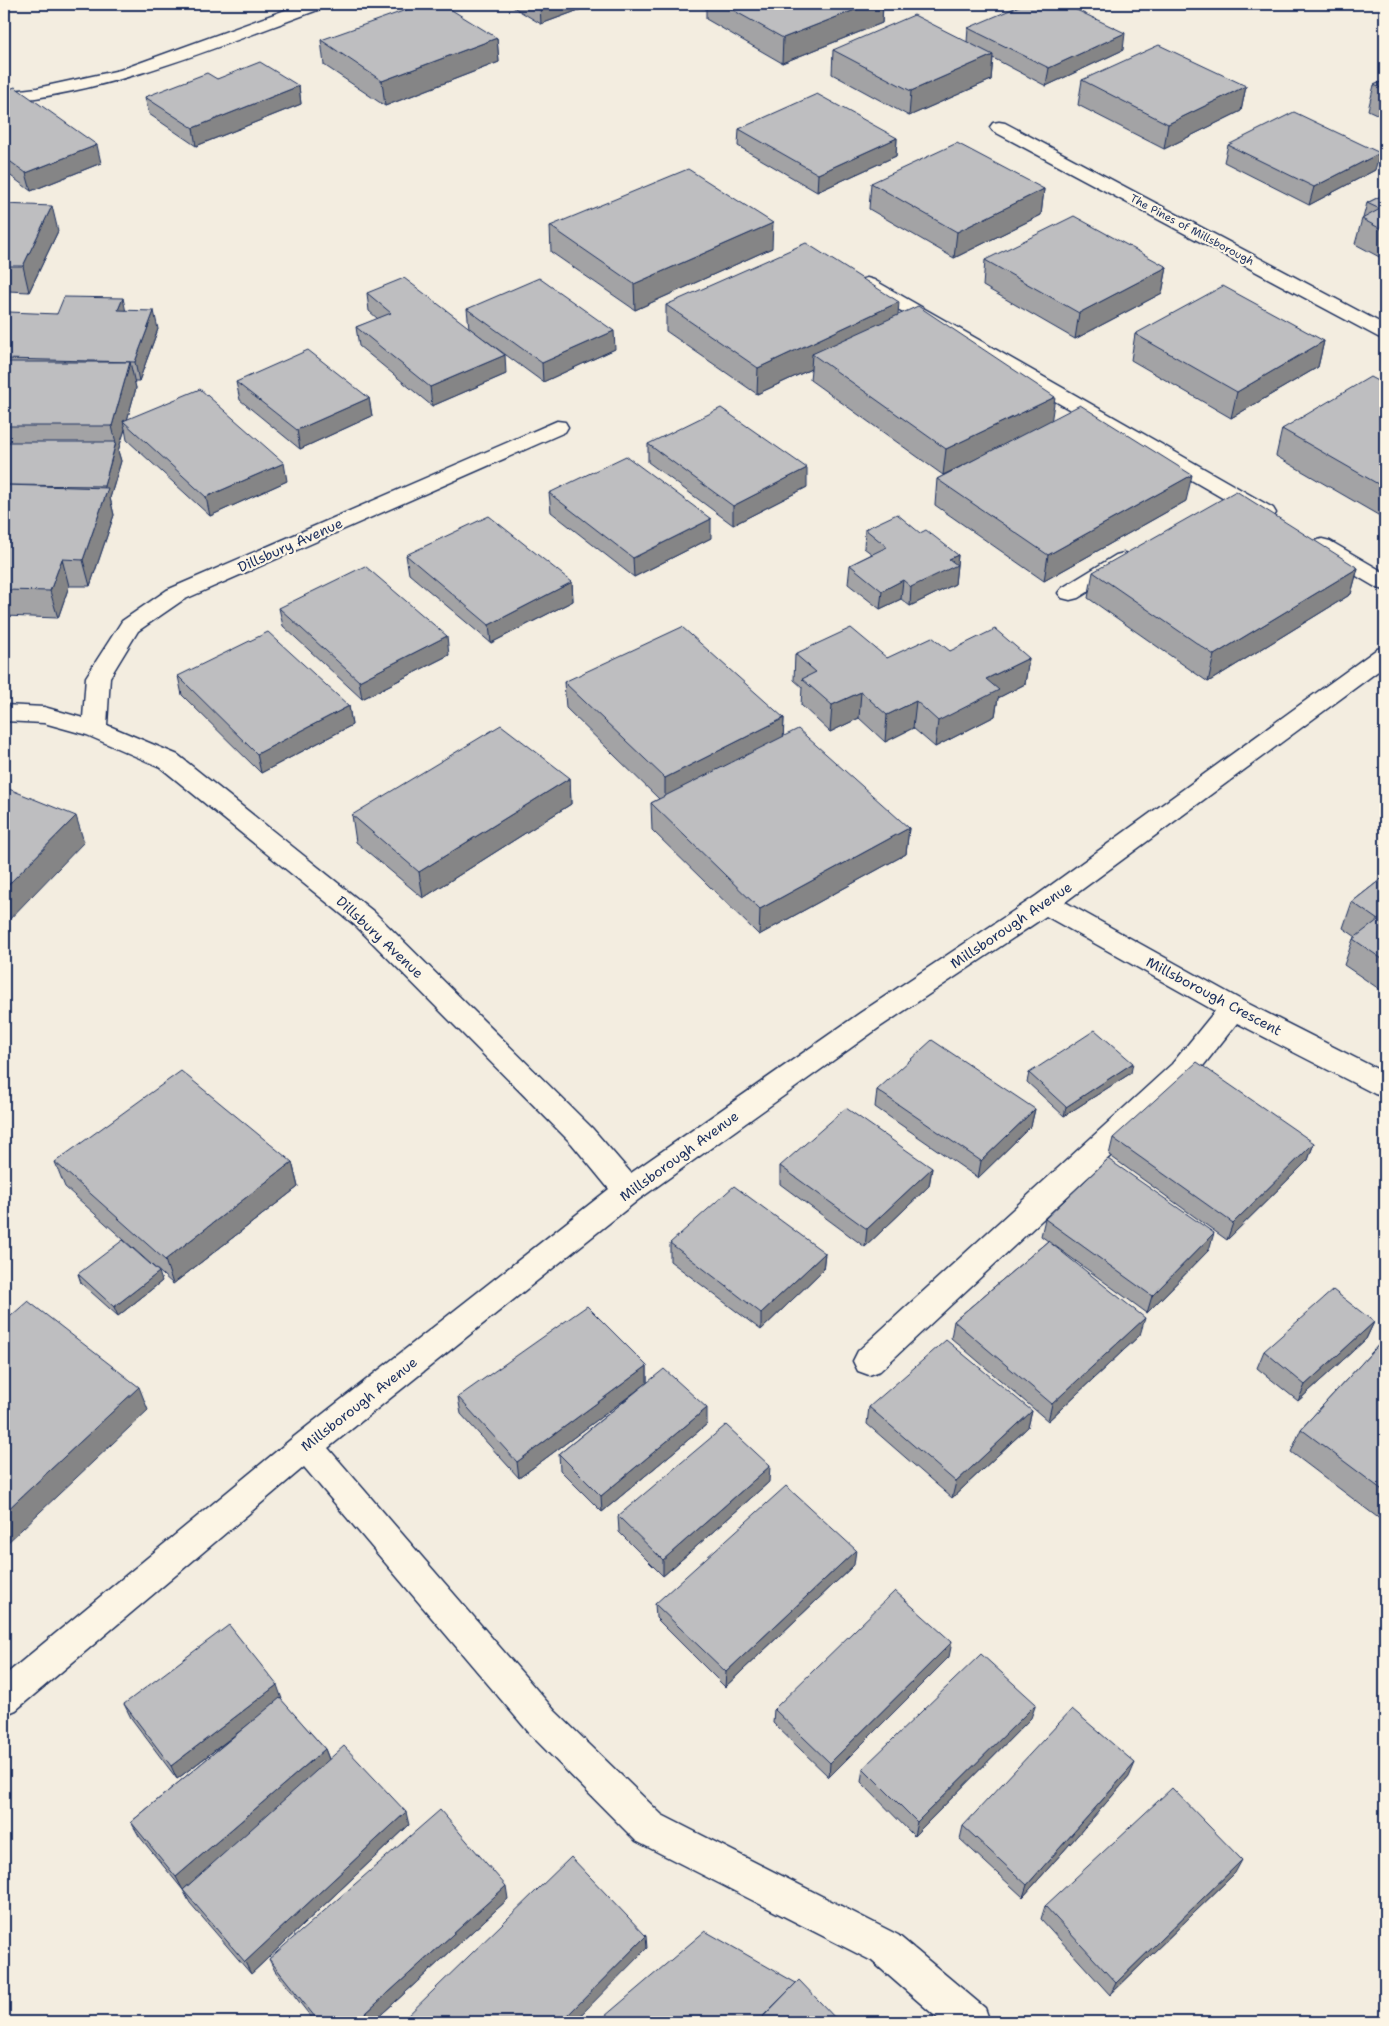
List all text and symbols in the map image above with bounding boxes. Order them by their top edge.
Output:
street label: The Pines of Millsborough [1127,191,1257,269]
street label: Dillsbury Avenue [235,514,345,576]
street label: Millsborough Avenue [947,878,1075,972]
street label: Dillsbury Avenue [333,892,427,982]
street label: Millsborough Crescent [1143,953,1285,1039]
street label: Millsborough Avenue [616,1107,742,1205]
street label: Millsborough Avenue [297,1353,421,1455]

